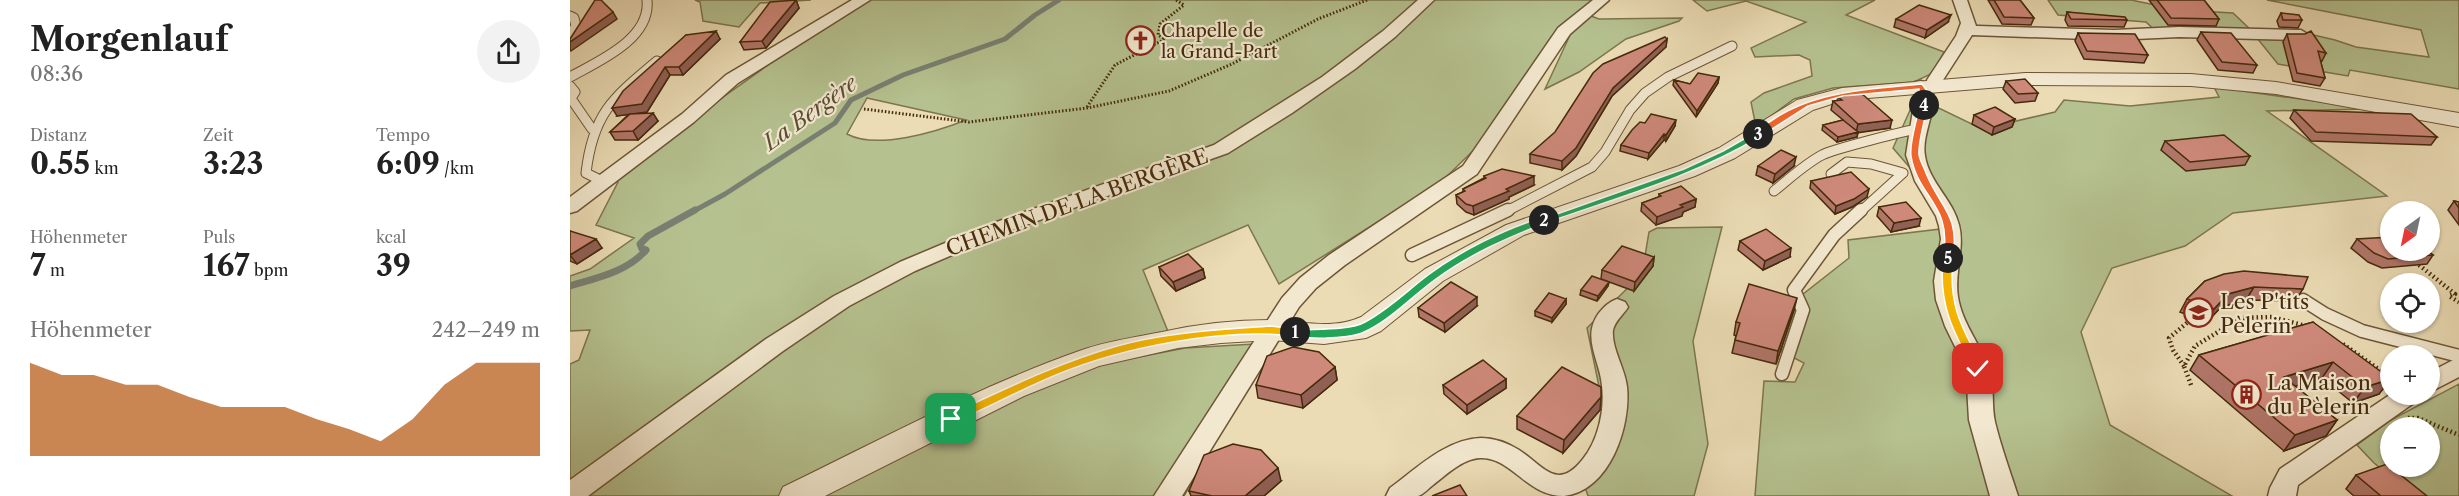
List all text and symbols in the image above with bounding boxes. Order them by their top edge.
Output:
text: Morgenlauf [30,19,229,60]
button: share [477,20,540,83]
place label: Chapelle de la Grand-Part [1161,20,1278,63]
church icon: Chapelle de la Grand-Part [1124,25,1156,57]
text: 08:36 [30,62,83,86]
water label: La Bergère [756,69,863,157]
pin: 4 [1909,90,1939,120]
text: 4 [1919,95,1929,115]
pin: 3 [1743,119,1773,149]
text: 3 [1753,124,1763,144]
text: Distanz [30,125,87,145]
text: Zeit [203,125,233,145]
text: Tempo [376,125,430,145]
street label: CHEMIN DE LA BERGÈRE [943,143,1211,261]
text: 0.55 [30,145,90,182]
text: 3:23 [203,145,264,182]
text: 6:09 [376,145,440,182]
text: km [90,158,119,178]
text: /km [440,158,474,178]
north arrow [2380,201,2440,261]
map controls [2380,201,2440,477]
pin: 2 [1529,205,1559,235]
text: 2 [1539,210,1549,230]
text: Höhenmeter [30,227,127,247]
text: Puls [203,227,235,247]
text: kcal [376,227,406,247]
pin: 5 [1933,243,1963,273]
text: 7 [30,247,46,284]
text: 167 [203,247,250,284]
text: 39 [376,247,411,284]
text: 5 [1944,248,1952,268]
text: m [46,260,65,280]
text: bpm [250,260,288,280]
button: locate [2380,273,2440,333]
place label: Les P'tits Pèlerin [2220,289,2309,338]
school or university icon: Les P'tits Pèlerin [2183,297,2215,329]
pin: 1 [1280,317,1310,347]
text: Höhenmeter [30,318,152,342]
text: 242–249 m [432,318,540,342]
text: 1 [1291,322,1299,342]
pin [1952,343,2003,394]
button: + [2380,345,2440,405]
icon: check [1961,352,1994,385]
place label: La Maison du Pèlerin [2267,370,2371,419]
building icon: La Maison du Pèlerin [2230,378,2262,410]
pin [925,393,976,444]
icon: arrive [934,402,967,435]
button: − [2380,417,2440,477]

